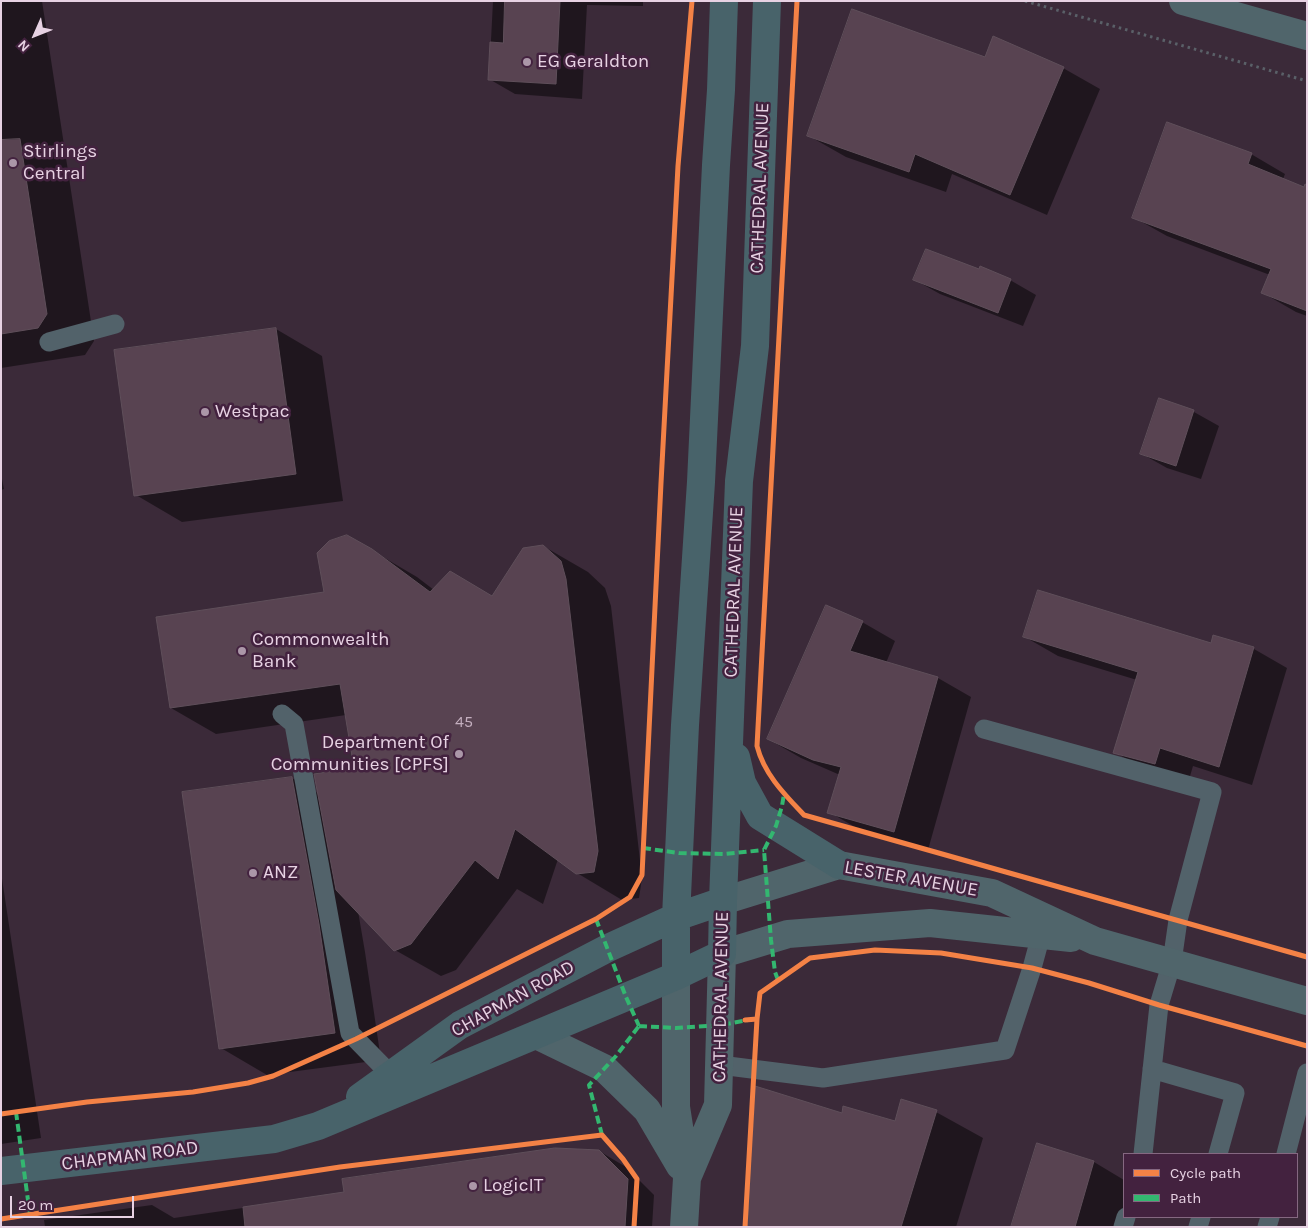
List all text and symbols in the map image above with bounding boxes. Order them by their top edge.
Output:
north arrow [10,10,60,60]
text: N [14,36,33,55]
place label: EG Geraldton [537,51,649,73]
marker: EG Geraldton [521,56,533,68]
street label: CATHEDRAL AVENUE [746,102,774,274]
place label: Stirlings Central [23,141,97,185]
marker: Stirlings Central [7,157,19,169]
place label: Westpac [215,401,290,423]
marker: Westpac [199,406,211,418]
street label: CATHEDRAL AVENUE [720,506,748,678]
place label: Commonwealth Bank [252,629,389,673]
marker: Commonwealth Bank [236,645,248,657]
house number: 45 [455,712,473,732]
place label: Department Of Communities [CPFS] [271,732,449,776]
marker: Department Of Communities [CPFS] [453,748,465,760]
street label: LESTER AVENUE [842,856,980,902]
place label: ANZ [263,862,298,884]
marker: ANZ [247,867,259,879]
street label: CATHEDRAL AVENUE [708,911,734,1083]
street label: CHAPMAN ROAD [447,956,579,1042]
street label: CHAPMAN ROAD [60,1136,200,1176]
legend [1123,1153,1298,1218]
text: Cycle path [1170,1164,1241,1182]
place label: LogicIT [483,1175,543,1197]
marker: LogicIT [467,1180,479,1192]
scale bar [12,1186,136,1218]
text: Path [1170,1189,1201,1207]
text: 20 m [18,1196,53,1214]

